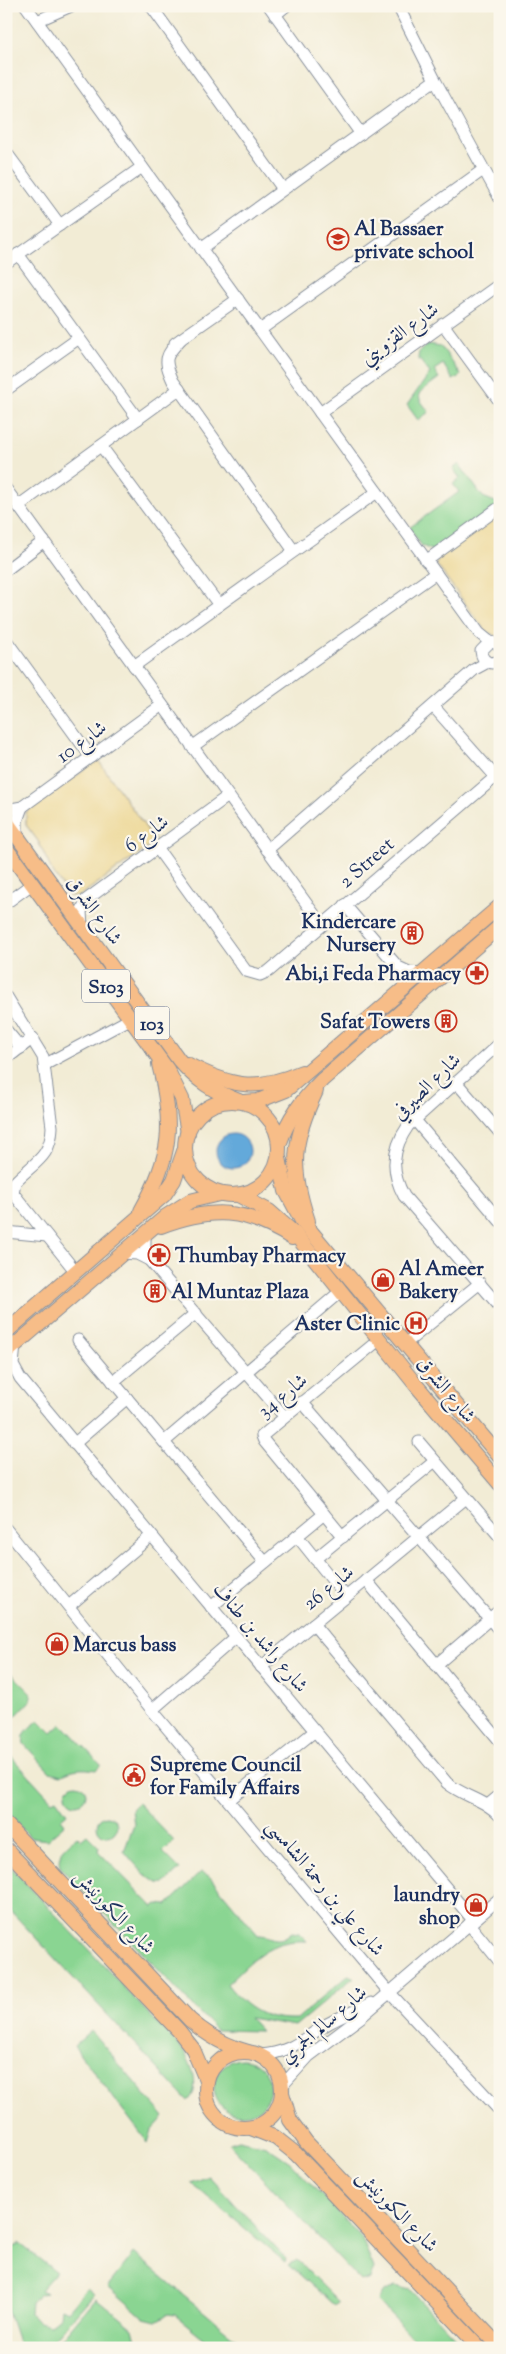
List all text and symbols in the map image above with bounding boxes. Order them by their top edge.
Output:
place label: Al Bassaer private school [354,216,474,268]
school or university icon: Al Bassaer private school [326,227,350,251]
street label: شارع القزويني [355,296,446,374]
street label: شارع 10 [51,715,114,772]
street label: شارع 6 [119,809,176,862]
street label: 2 Street [333,831,402,896]
street label: شارع الشرق [57,871,128,953]
place label: Kindercare Nursery [302,909,396,961]
building icon: Kindercare Nursery [400,921,424,945]
place label: Abi,i Feda Pharmacy [285,961,461,990]
pharmacy icon: Abi,i Feda Pharmacy [465,961,489,985]
road number: S103 [82,969,130,1002]
road number: 103 [134,1006,170,1040]
place label: Safat Towers [320,1009,430,1038]
building icon: Safat Towers [434,1009,458,1033]
street label: شارع الصيرفي [387,1047,470,1129]
pharmacy icon: Thumbay Pharmacy [147,1243,171,1267]
place label: Thumbay Pharmacy [175,1243,346,1272]
place label: Al Ameer Bakery [399,1256,484,1308]
shop icon: Al Ameer Bakery [371,1268,395,1292]
building icon: Al Muntaz Plaza [143,1279,167,1303]
place label: Al Muntaz Plaza [171,1279,310,1308]
place label: Aster Clinic [294,1311,400,1340]
hospital icon: Aster Clinic [404,1311,428,1335]
street label: شارع الشرق [408,1351,482,1431]
street label: شارع 34 [252,1368,316,1427]
street label: شارع 26 [298,1559,362,1619]
street label: شارع راشد بن طناف [204,1577,314,1701]
shop icon: Marcus bass [45,1632,69,1656]
place label: Marcus bass [73,1632,177,1661]
place label: Supreme Council for Family Affairs [150,1752,302,1804]
public building icon: Supreme Council for Family Affairs [122,1763,146,1787]
street label: شارع علي بن رحمة الشامسي [255,1814,390,1966]
street label: شارع الكورنيش [65,1864,160,1962]
place label: laundry shop [394,1882,460,1934]
shop icon: laundry shop [464,1893,488,1917]
street label: شارع سالم الجمري [275,1980,375,2073]
street label: شارع الكورنيش [348,2163,444,2261]

